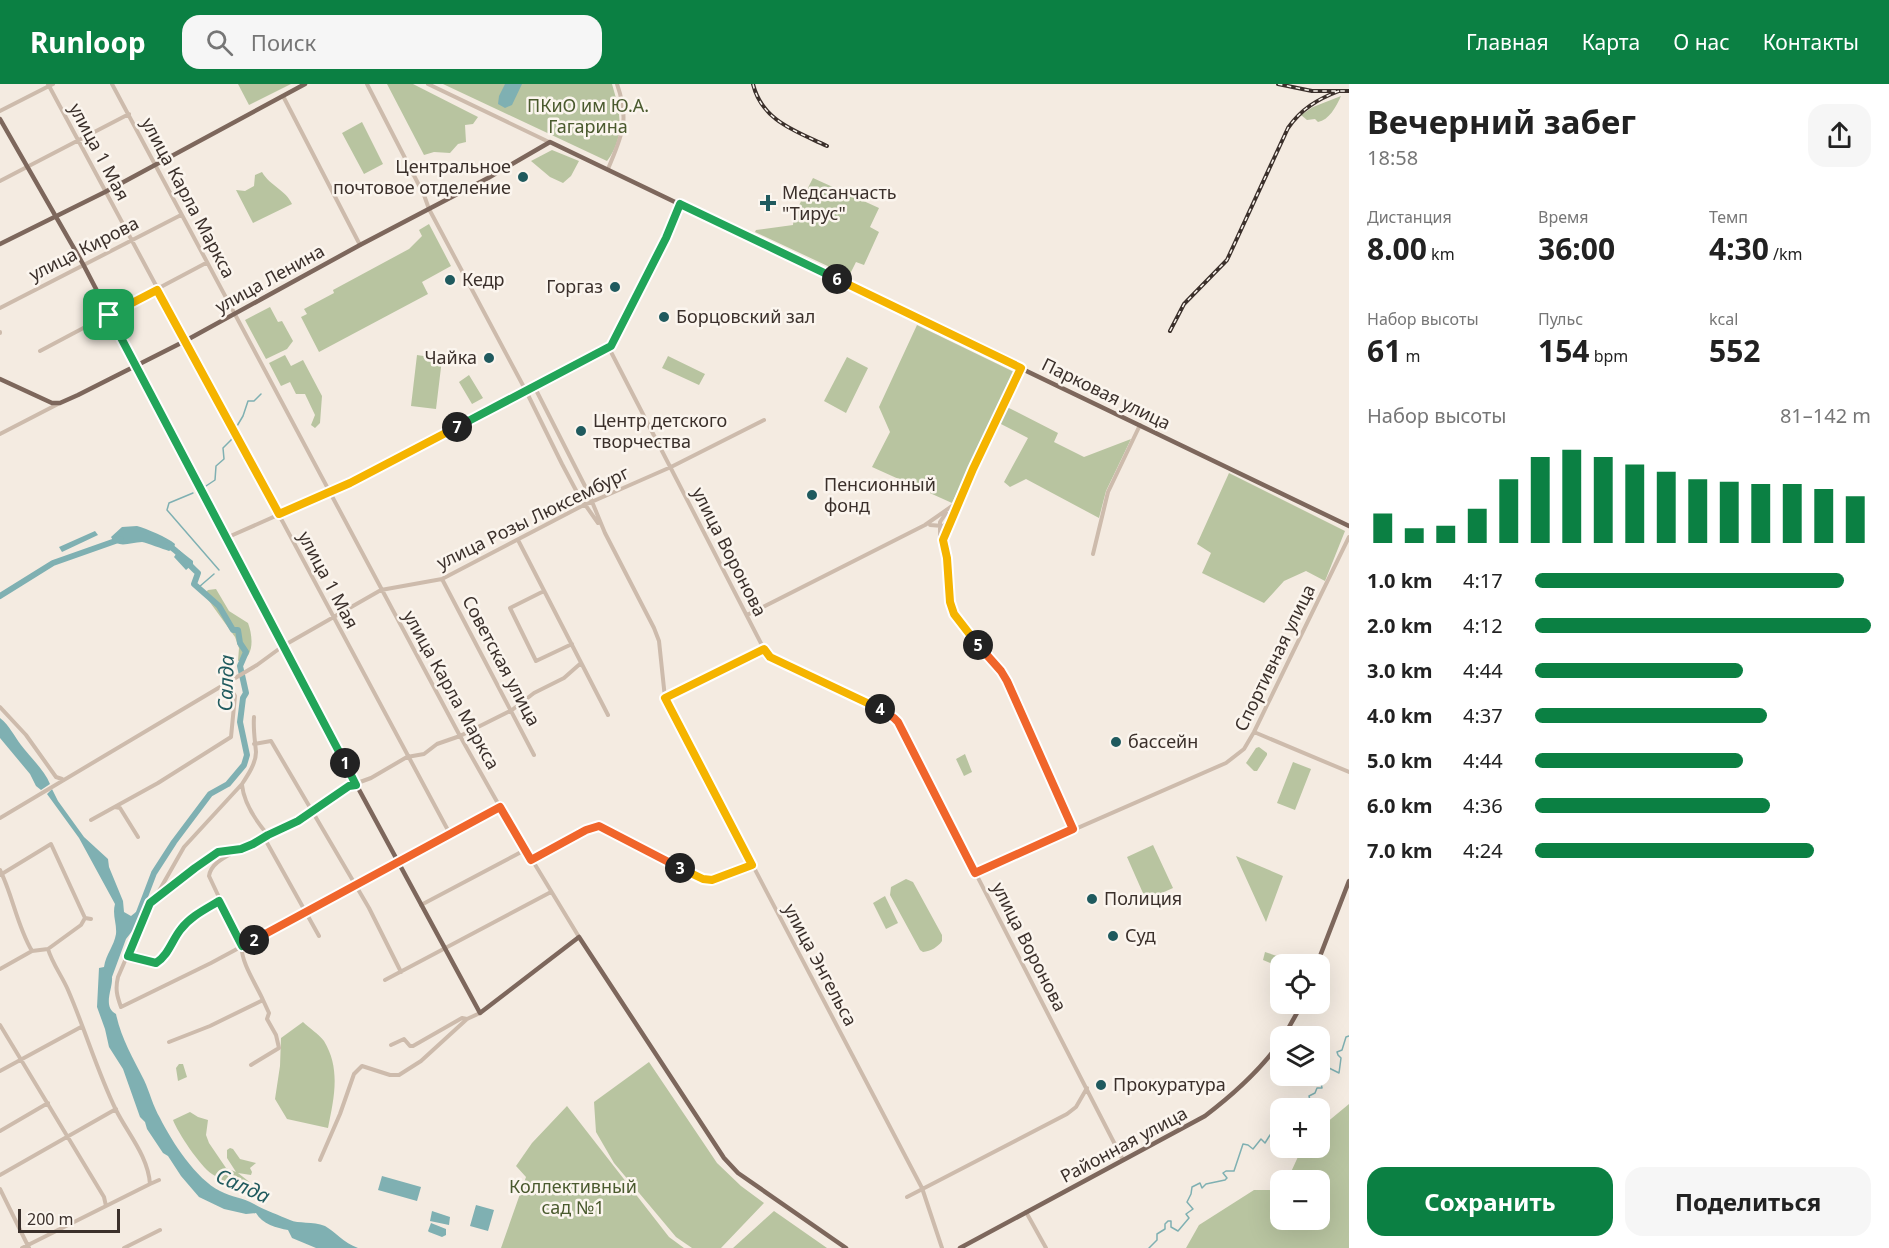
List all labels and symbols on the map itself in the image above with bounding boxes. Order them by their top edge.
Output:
park label: ПКиО им Ю.А. Гагарина [527,93,649,138]
street label: улица 1 Мая [64,98,136,205]
street label: улица Карла Маркса [136,113,241,282]
place label: Центральное почтовое отделение [333,154,511,199]
marker: Центральное почтовое отделение [516,170,530,184]
place label: Медсанчасть "Тирус" [782,180,897,225]
marker: Медсанчасть "Тирус" [759,194,777,212]
street label: улица Кирова [25,210,142,286]
street label: улица Ленина [211,238,328,318]
pin: 6 [822,264,852,294]
place label: Кедр [462,267,505,291]
marker: Кедр [443,273,457,287]
place label: Горгаз [546,274,603,298]
marker: Горгаз [608,280,622,294]
pin [83,289,134,340]
place label: Борцовский зал [676,304,815,328]
marker: Борцовский зал [657,310,671,324]
place label: Чайка [424,345,477,369]
marker: Чайка [482,351,496,365]
street label: Парковая улица [1038,352,1175,435]
place label: Центр детского творчества [593,408,727,453]
pin: 7 [442,412,472,442]
marker: Центр детского творчества [574,424,588,438]
street label: улица Розы Люксембург [432,460,633,574]
place label: Пенсионный фонд [824,472,936,517]
street label: улица Воронова [687,483,773,620]
marker: Пенсионный фонд [805,488,819,502]
street label: улица 1 Мая [293,526,365,633]
street label: Спортивная улица [1228,580,1320,735]
street label: Советская улица [457,591,546,730]
street label: улица Карла Маркса [398,606,506,773]
pin: 5 [963,630,993,660]
water label: Салда [211,654,240,712]
pin: 4 [865,694,895,724]
place label: бассейн [1128,729,1198,753]
marker: бассейн [1109,735,1123,749]
pin: 1 [330,748,360,778]
pin: 3 [665,853,695,883]
street label: улица Воронова [987,878,1073,1015]
place label: Полиция [1104,886,1182,910]
marker: Полиция [1085,892,1099,906]
street label: улица Энгельса [779,899,863,1030]
place label: Суд [1125,923,1156,947]
pin: 2 [239,925,269,955]
marker: Суд [1106,929,1120,943]
place label: Прокуратура [1113,1072,1226,1096]
marker: Прокуратура [1094,1078,1108,1092]
street label: Районная улица [1056,1101,1191,1188]
water label: Салда [212,1162,275,1209]
park label: Коллективный сад №1 [509,1174,637,1219]
scale bar [18,1206,120,1234]

